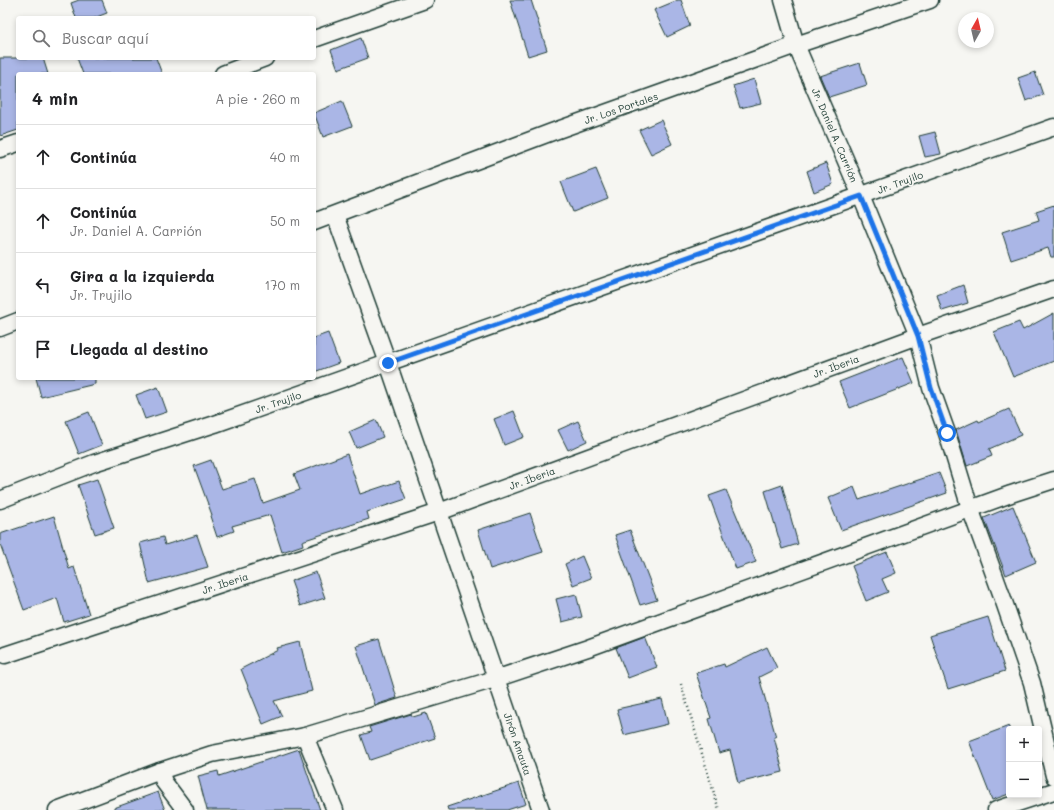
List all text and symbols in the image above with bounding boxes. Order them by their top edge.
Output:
north arrow [958,12,994,48]
search box [16,16,316,60]
icon: search [30,27,52,49]
text: Buscar aquí [62,28,149,48]
street label: Jr. Daniel A. Carrión [809,86,861,184]
text: 4 min [32,87,78,109]
street label: Jr. Los Portales [582,89,660,127]
text: A pie · 260 m [215,90,300,107]
icon: ahead [32,146,54,168]
text: Continúa [70,147,137,167]
text: 40 m [270,148,300,165]
street label: Jr. Trujilo [875,167,925,197]
text: Continúa [70,202,137,222]
icon: ahead [32,210,54,232]
text: 50 m [270,212,300,229]
text: Jr. Daniel A. Carrión [70,222,202,239]
text: Gira a la izquierda [70,266,215,286]
icon: left [32,274,54,296]
text: 170 m [264,276,300,293]
text: Jr. Trujilo [70,286,132,303]
icon: arrive [32,338,54,360]
text: Llegada al destino [70,339,208,359]
street label: Jr. Iberia [811,351,861,381]
route end [379,354,397,372]
street label: Jr. Trujilo [253,388,303,416]
route start [938,424,956,442]
street label: Jr. Iberia [507,463,557,493]
street label: Jr. Iberia [200,569,250,597]
street label: Jirón Amauta [501,711,535,777]
map controls [1006,726,1042,798]
button: + [1006,726,1042,762]
button: − [1006,762,1042,798]

